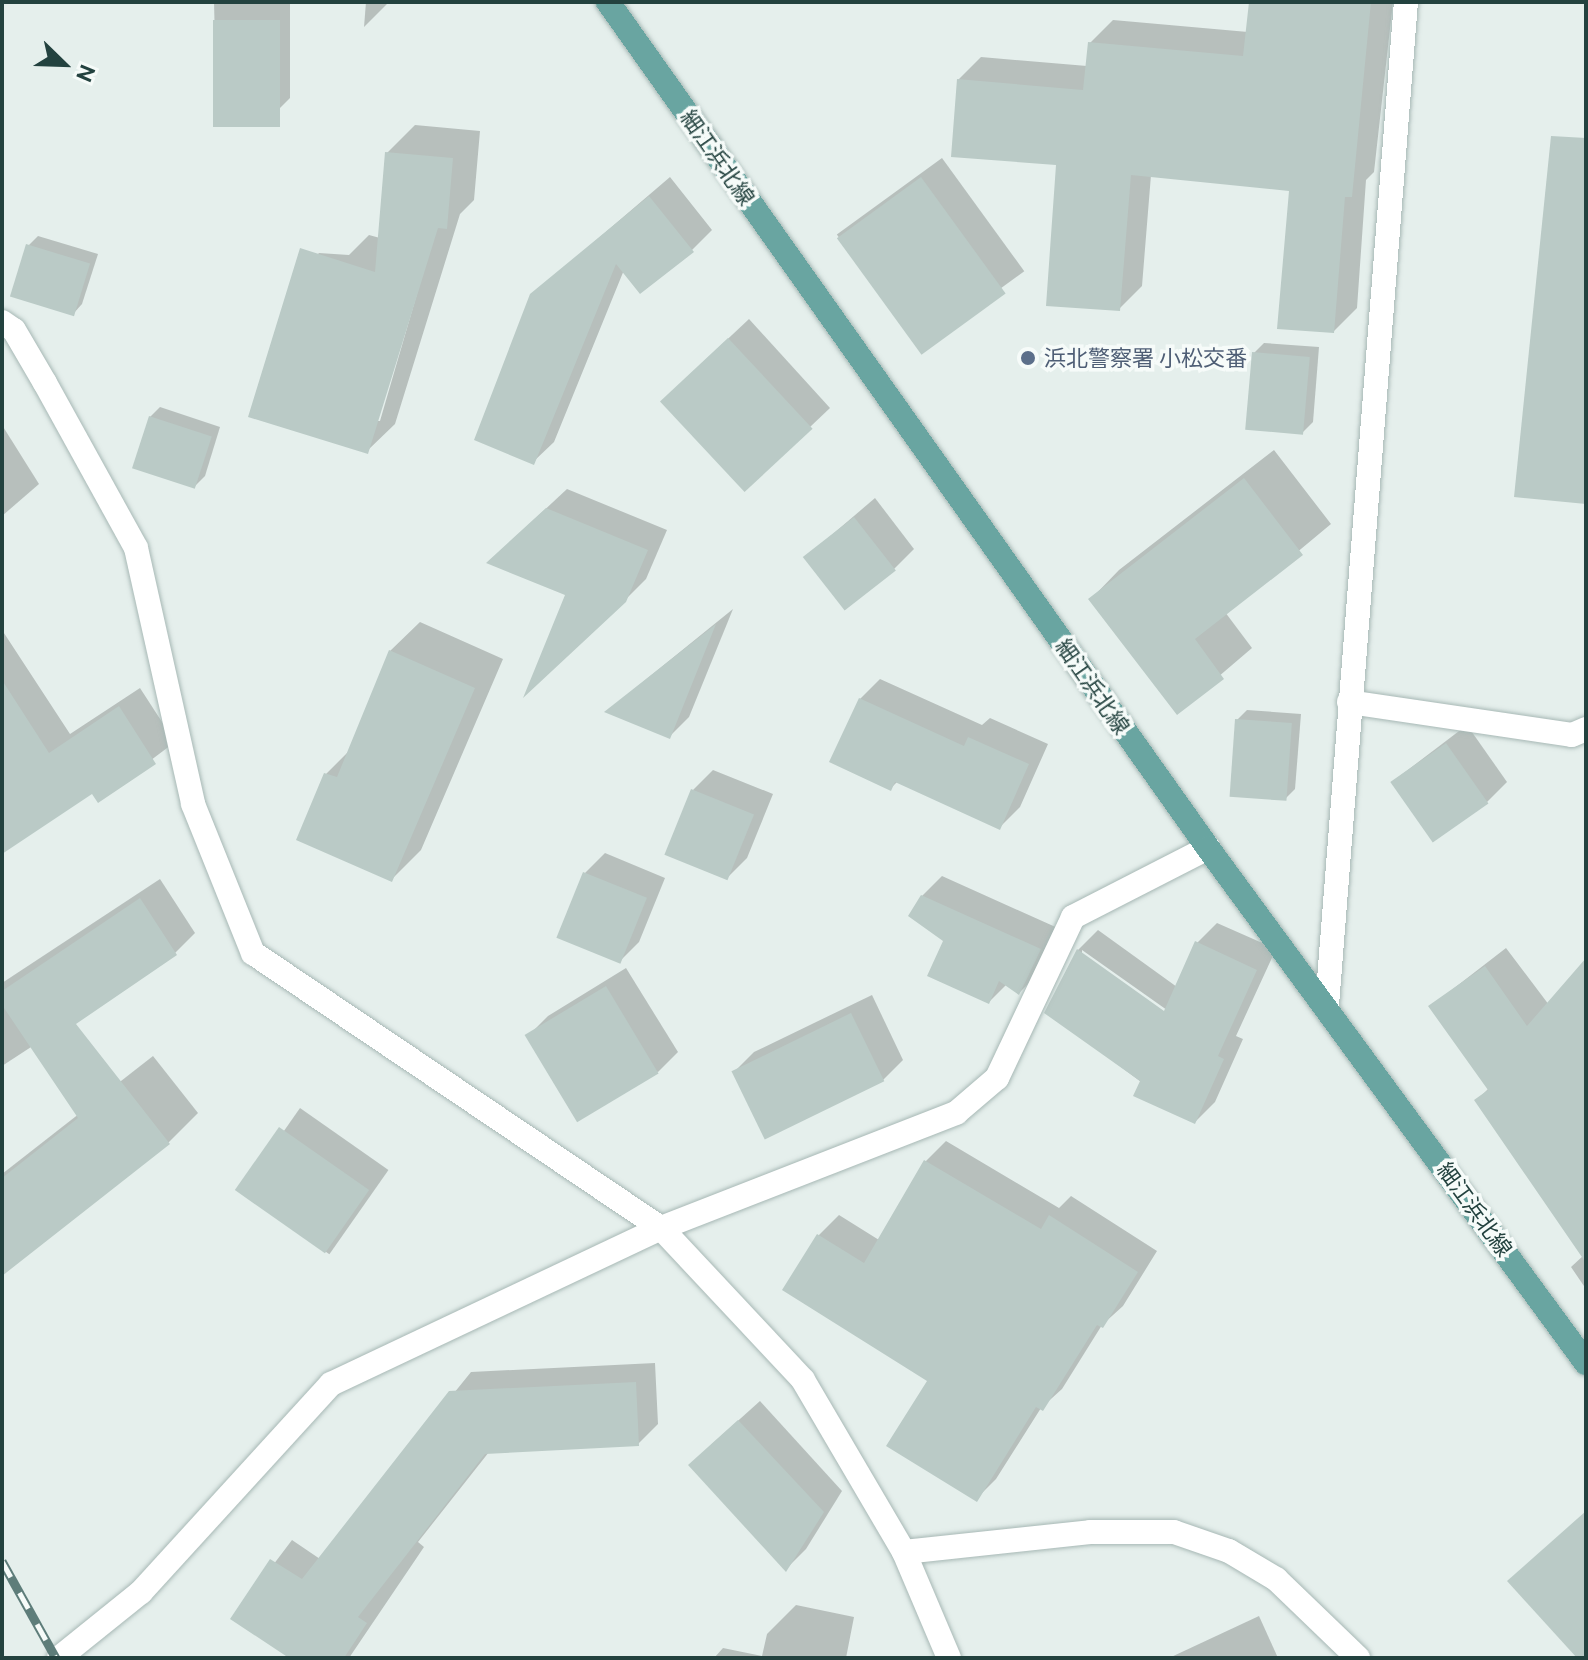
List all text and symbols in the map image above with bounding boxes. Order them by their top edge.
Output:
north arrow [24,24,104,104]
text: N [72,61,101,86]
street label: 細江浜北線 [676,104,760,210]
place label: 浜北警察署 小松交番 [1044,345,1247,371]
marker: 浜北警察署 小松交番 [1019,349,1037,367]
street label: 細江浜北線 [1051,633,1135,739]
street label: 細江浜北線 [1432,1157,1518,1261]

